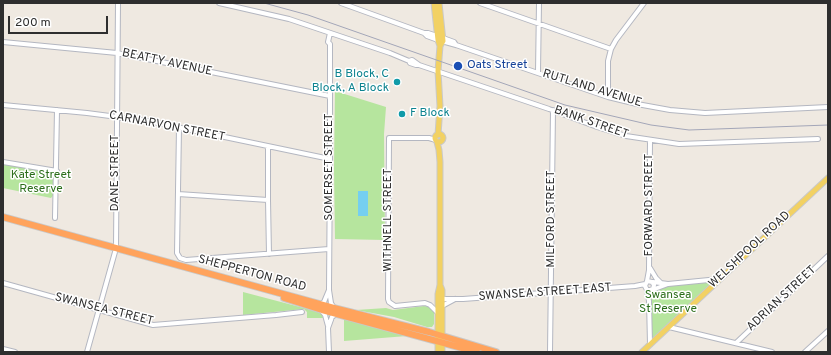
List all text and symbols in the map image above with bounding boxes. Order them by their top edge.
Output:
scale bar [10,8,110,34]
text: 200 m [15,15,51,31]
street label: BEATTY AVENUE [120,46,214,80]
place label: Oats Street [467,59,528,73]
marker: Oats Street [452,60,464,72]
street label: RUTLAND AVENUE [541,67,643,111]
place label: B Block, C Block, A Block [312,68,389,96]
marker: B Block, C Block, A Block [392,77,402,87]
street label: BANK STREET [552,104,630,142]
place label: F Block [410,107,450,121]
street label: CARNARVON STREET [108,109,226,145]
marker: F Block [397,109,407,119]
street label: SOMERSET STREET [323,113,337,221]
street label: DANE STREET [109,134,123,212]
street label: FORWARD STREET [643,154,657,256]
street label: WITHNELL STREET [382,168,396,272]
park label: Kate Street Reserve [11,169,71,197]
street label: MILFORD STREET [545,170,559,268]
street label: WELSHPOOL ROAD [706,209,794,291]
street label: SHEPPERTON ROAD [196,253,308,295]
street label: ADRIAN STREET [744,263,820,335]
street label: SWANSEA STREET EAST [478,281,612,305]
park label: Swansea St Reserve [639,289,697,317]
street label: SWANSEA STREET [53,291,155,329]

